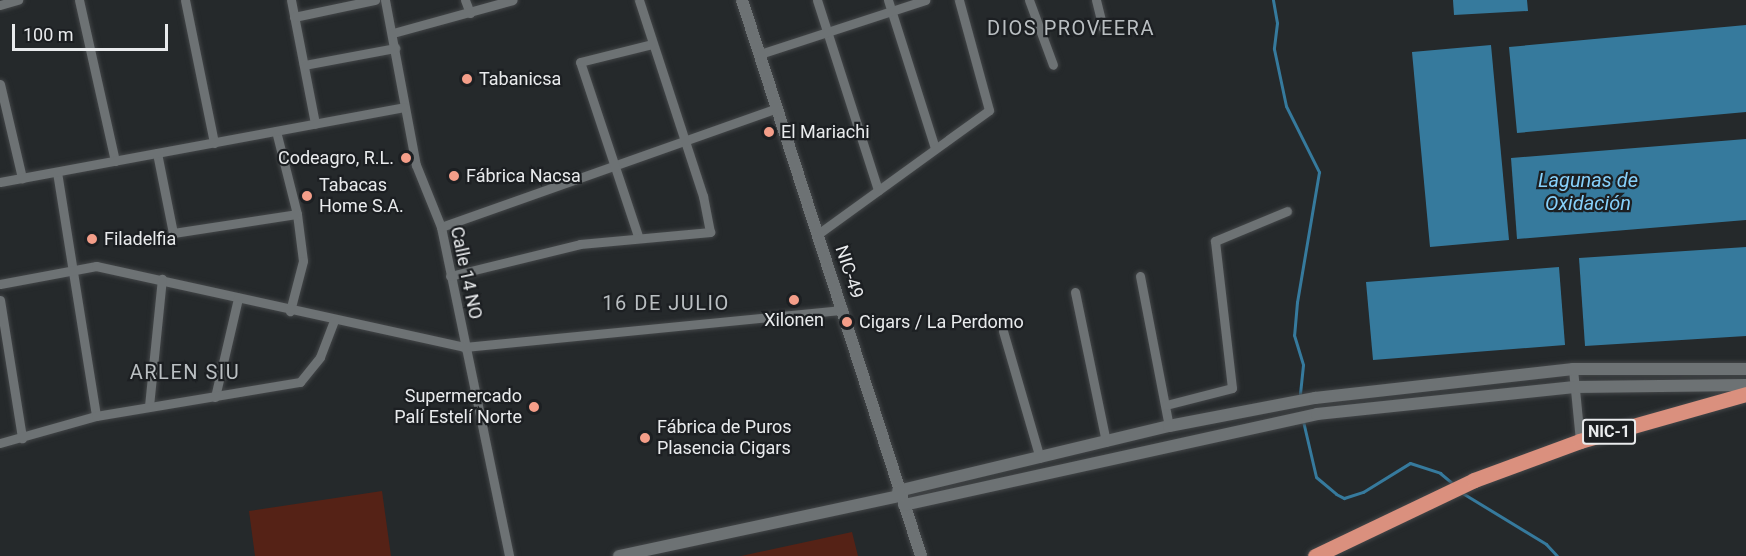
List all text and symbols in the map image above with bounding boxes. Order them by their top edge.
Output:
scale bar [15,12,171,50]
district label: DIOS PROVEERA [987,16,1155,40]
text: 100 m [23,24,74,45]
place label: Tabanicsa [479,68,561,90]
marker: Tabanicsa [460,72,474,86]
place label: El Mariachi [781,121,870,143]
marker: El Mariachi [762,125,776,139]
place label: Codeagro, R.L. [278,147,394,169]
marker: Codeagro, R.L. [399,151,413,165]
place label: Fábrica Nacsa [466,165,581,187]
marker: Fábrica Nacsa [447,169,461,183]
water label: Lagunas de Oxidación [1538,169,1638,216]
place label: Tabacas Home S.A. [319,175,404,218]
marker: Tabacas Home S.A. [300,189,314,203]
street label: Calle 14 NO [446,225,486,321]
place label: Filadelfia [104,228,176,250]
marker: Filadelfia [85,232,99,246]
street label: NIC-49 [830,243,868,301]
district label: 16 DE JULIO [602,291,730,315]
marker: Xilonen [787,293,801,307]
place label: Xilonen [764,309,824,331]
place label: Cigars / La Perdomo [859,311,1024,333]
marker: Cigars / La Perdomo [840,315,854,329]
district label: ARLEN SIU [130,360,240,384]
place label: Supermercado Palí Estelí Norte [394,386,522,428]
marker: Supermercado Palí Estelí Norte [527,400,541,414]
place label: Fábrica de Puros Plasencia Cigars [657,417,792,460]
road number: NIC-1 [1582,419,1636,445]
marker: Fábrica de Puros Plasencia Cigars [638,431,652,445]

